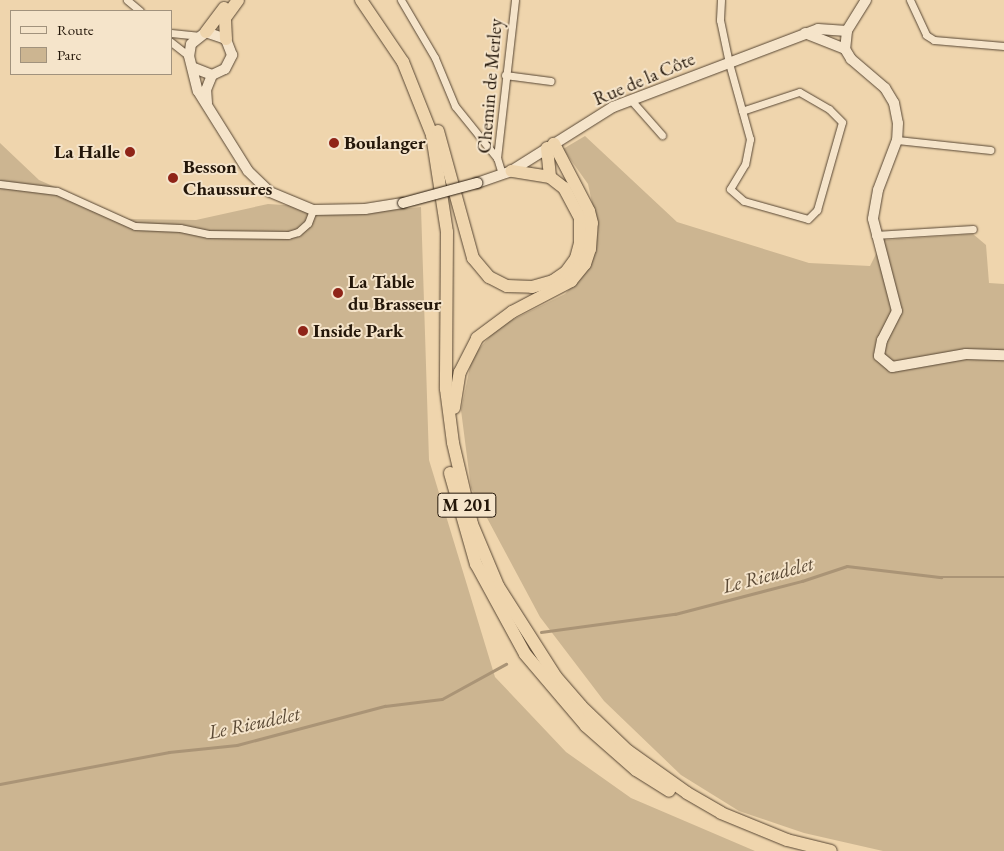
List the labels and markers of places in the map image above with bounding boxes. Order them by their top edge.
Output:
place label: Boulanger [344,132,426,154]
marker: Boulanger [328,137,340,149]
place label: La Halle [54,141,120,163]
marker: La Halle [124,146,136,158]
place label: Besson Chaussures [183,156,272,200]
marker: Besson Chaussures [167,172,179,184]
place label: La Table du Brasseur [348,271,441,315]
marker: La Table du Brasseur [332,287,344,299]
place label: Inside Park [313,320,403,342]
marker: Inside Park [297,325,309,337]

